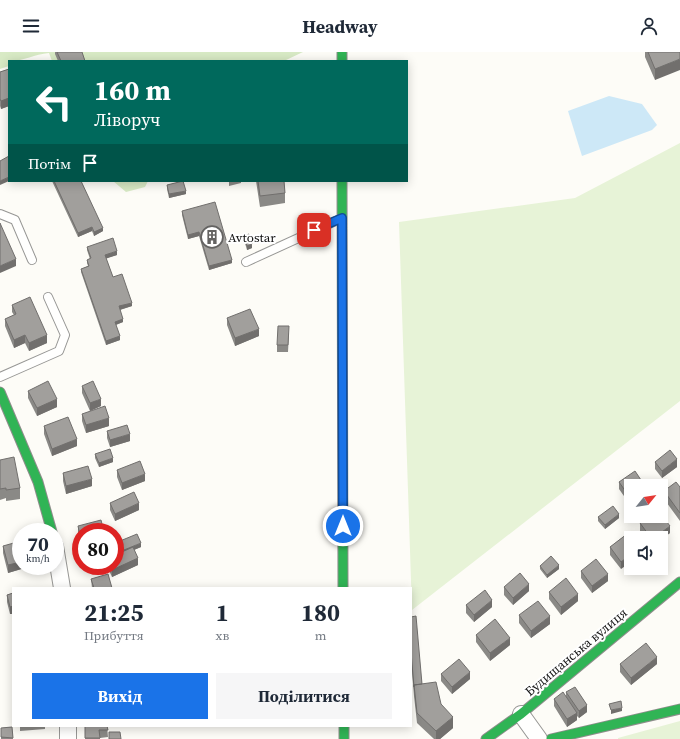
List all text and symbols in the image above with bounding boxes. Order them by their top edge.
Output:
text: Headway [302,14,378,39]
icon: menu [20,15,42,37]
icon: person [638,15,660,37]
text: 160 m [94,71,171,109]
icon: left [28,76,80,128]
text: Ліворуч [94,107,161,132]
icon: arrive [79,152,101,174]
text: Потім [28,153,71,174]
pin [297,213,331,247]
icon: arrive [303,219,325,241]
building icon: Avtostar [199,224,225,250]
place label: Avtostar [228,229,276,246]
north arrow [624,479,668,523]
map controls [624,479,668,575]
position arrow [322,505,364,547]
speed limit sign: 80 [72,523,124,575]
text: 70 [27,530,49,558]
button: sound [624,531,668,575]
text: km/h [26,552,50,565]
text: 21:25 [84,596,143,629]
text: 1 [216,596,229,629]
text: 180 [301,596,340,629]
street label: Будищанська вулиця [521,604,631,700]
text: Прибуття [84,627,144,644]
text: хв [216,627,229,644]
text: m [315,627,326,644]
button: Вихід [32,673,208,719]
button: Поділитися [216,673,392,719]

